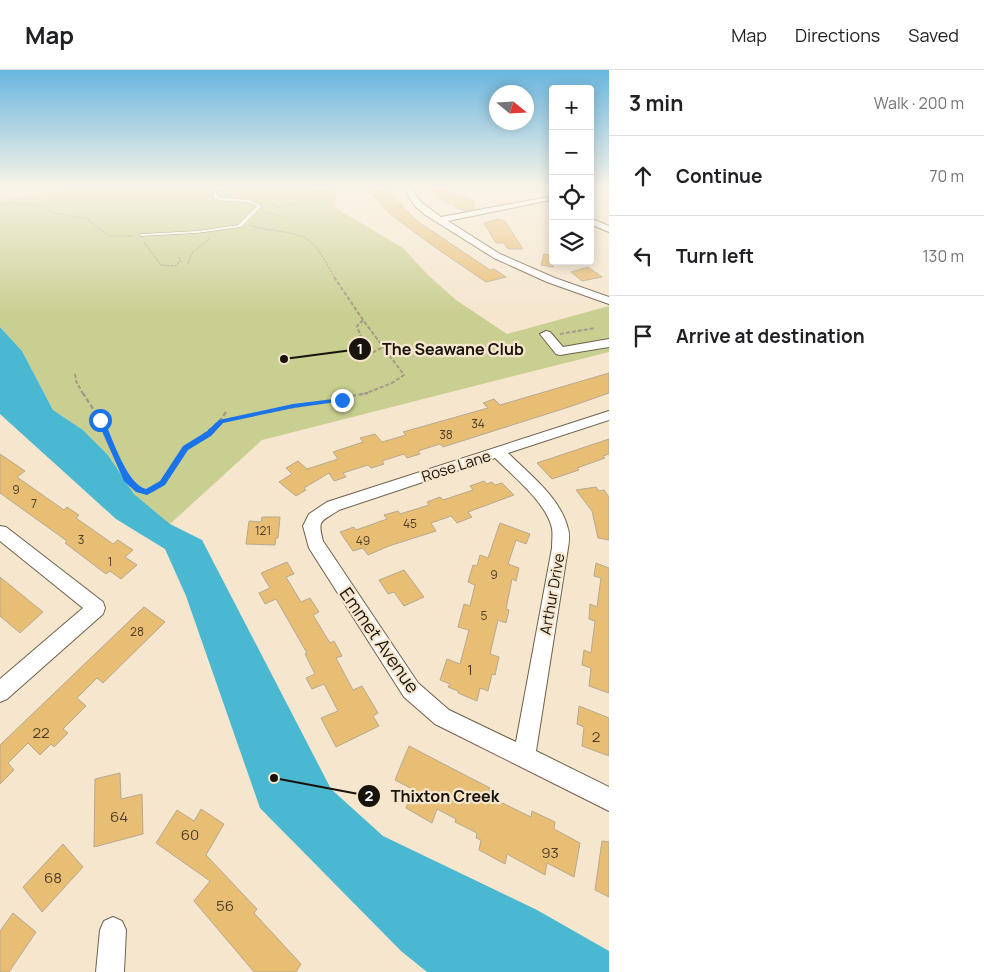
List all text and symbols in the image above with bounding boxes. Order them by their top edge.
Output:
text: Map [25,18,74,51]
text: Map [731,23,767,47]
text: Directions [795,23,880,47]
text: Saved [908,23,959,47]
north arrow [489,85,534,130]
map controls [549,85,594,265]
button: + [549,85,594,130]
text: 3 min [629,89,683,117]
text: Walk · 200 m [874,92,964,114]
button: − [549,130,594,175]
icon: ahead [629,162,657,190]
text: Continue [676,163,762,189]
text: 70 m [929,165,964,187]
button: locate [549,175,594,220]
button: layers [549,220,594,265]
icon: left [629,242,657,270]
text: Turn left [676,243,754,269]
text: 130 m [922,245,964,267]
icon: arrive [629,322,657,350]
text: Arrive at destination [676,323,865,349]
callout: The Seawane Club [347,334,534,365]
text: 1 [357,338,363,359]
text: The Seawane Club [382,338,524,360]
route end [331,389,354,412]
route start [89,409,112,432]
house number: 34 [471,415,485,432]
house number: 38 [439,426,453,443]
street label: Rose Lane [419,445,493,487]
house number: 9 [12,481,20,498]
house number: 7 [31,495,37,512]
house number: 45 [403,515,417,532]
house number: 121 [255,522,271,539]
house number: 3 [78,531,84,548]
house number: 49 [356,532,370,549]
street label: Arthur Drive [535,551,570,636]
house number: 1 [108,553,112,570]
house number: 9 [490,566,498,583]
street label: Emmet Avenue [335,582,425,698]
house number: 5 [481,607,488,624]
house number: 28 [130,623,144,640]
house number: 1 [467,659,473,680]
house number: 22 [32,722,50,743]
house number: 2 [592,726,600,747]
callout: Thixton Creek [356,781,510,812]
text: 2 [365,785,374,806]
text: Thixton Creek [391,785,500,807]
house number: 64 [110,806,128,827]
house number: 60 [181,824,199,845]
house number: 93 [541,842,559,863]
house number: 68 [44,867,62,888]
house number: 56 [216,895,234,916]

